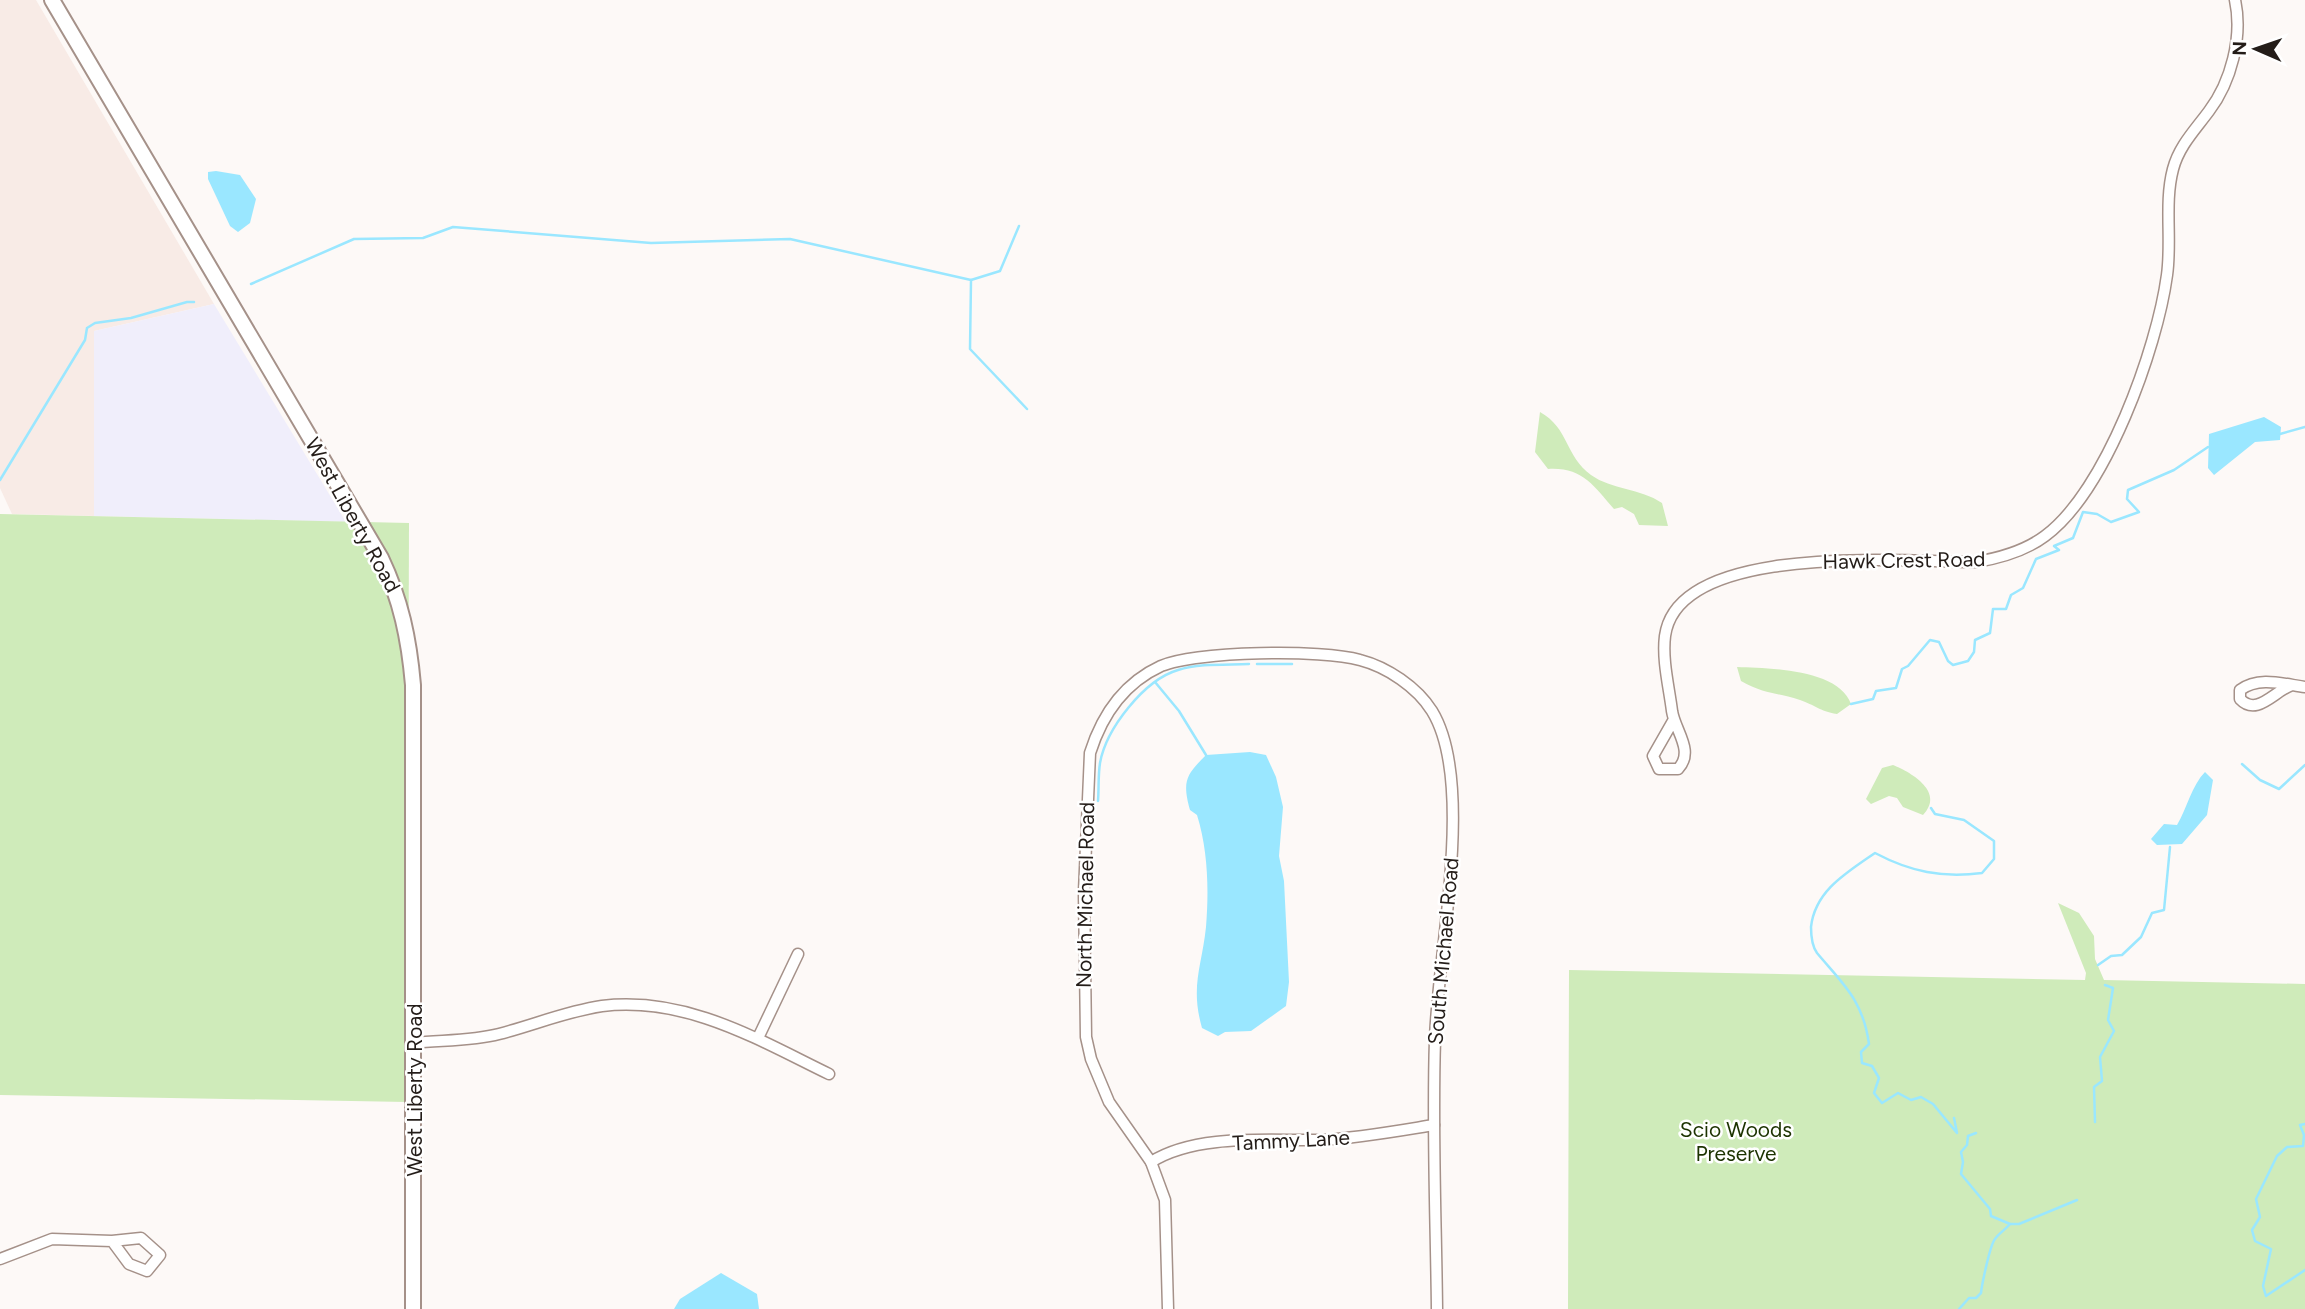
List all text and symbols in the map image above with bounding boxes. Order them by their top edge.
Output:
north arrow [2221,14,2291,84]
text: N [2228,41,2251,56]
street label: West Liberty Road [300,433,406,597]
street label: Hawk Crest Road [1822,546,1986,574]
street label: North Michael Road [1071,802,1099,988]
street label: South Michael Road [1422,856,1464,1046]
street label: West Liberty Road [402,1004,427,1176]
park label: Scio Woods Preserve [1680,1117,1792,1166]
street label: Tammy Lane [1232,1124,1350,1156]

